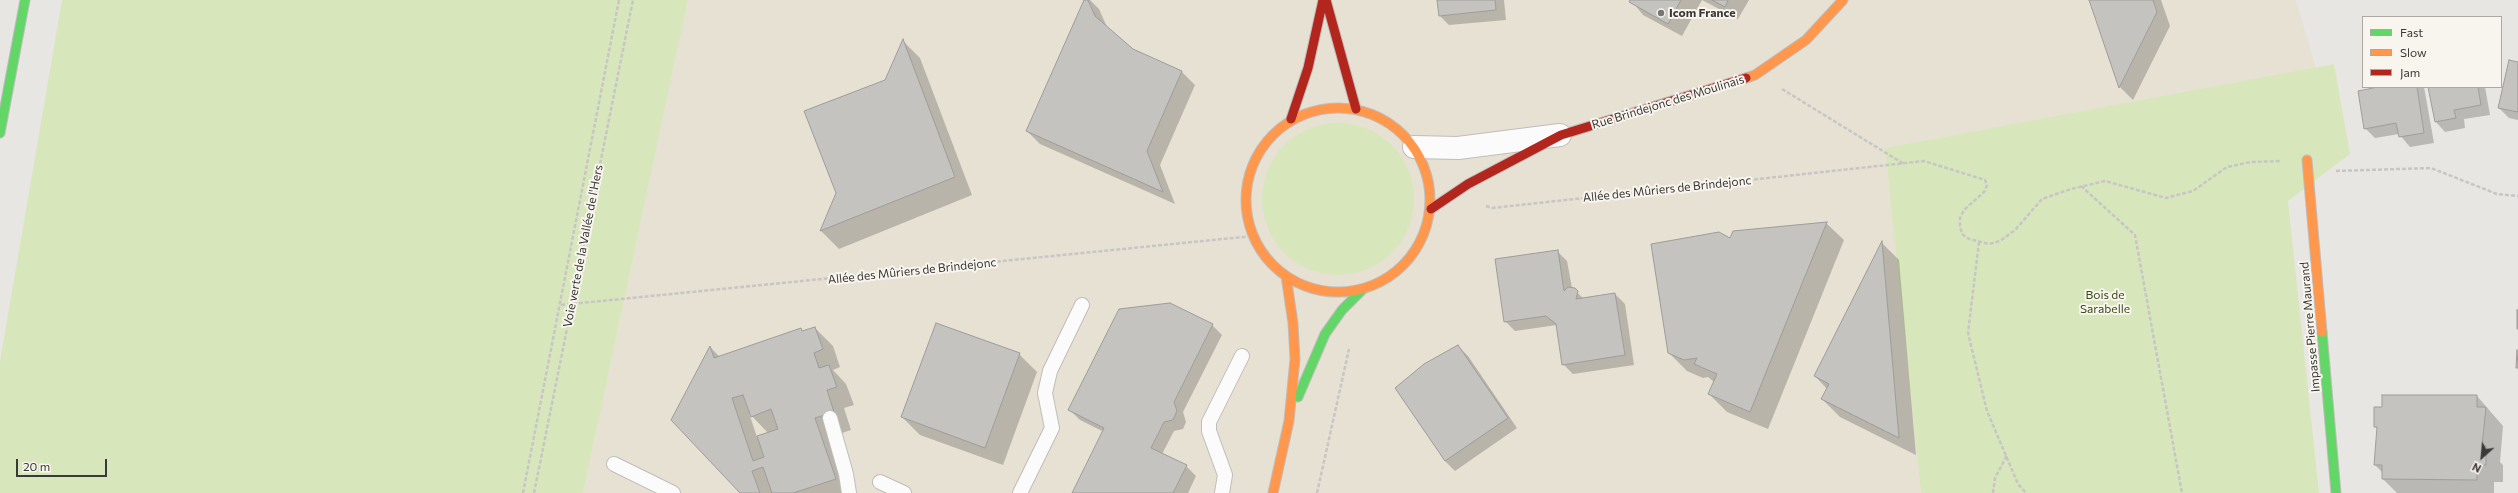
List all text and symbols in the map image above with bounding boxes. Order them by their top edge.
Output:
place label: Icom France [1669,6,1736,20]
marker: Icom France [1656,8,1666,18]
legend [2362,16,2502,88]
text: Fast [2400,25,2423,39]
text: Slow [2400,45,2427,59]
text: Jam [2400,65,2420,79]
street label: Rue Brindejonc des Moulinais [1590,72,1746,132]
street label: Voie verte de la Vallée de l'Hers [560,163,606,329]
street label: Allée des Mûriers de Brindejonc [1582,173,1752,205]
street label: Allée des Mûriers de Brindejonc [827,255,997,287]
street label: Impasse Pierre Maurand [2297,261,2323,393]
park label: Bois de Sarabelle [2080,288,2130,316]
north arrow [2462,437,2502,477]
scale bar [18,451,109,477]
text: 20 m [23,459,50,473]
text: N [2470,460,2483,476]

